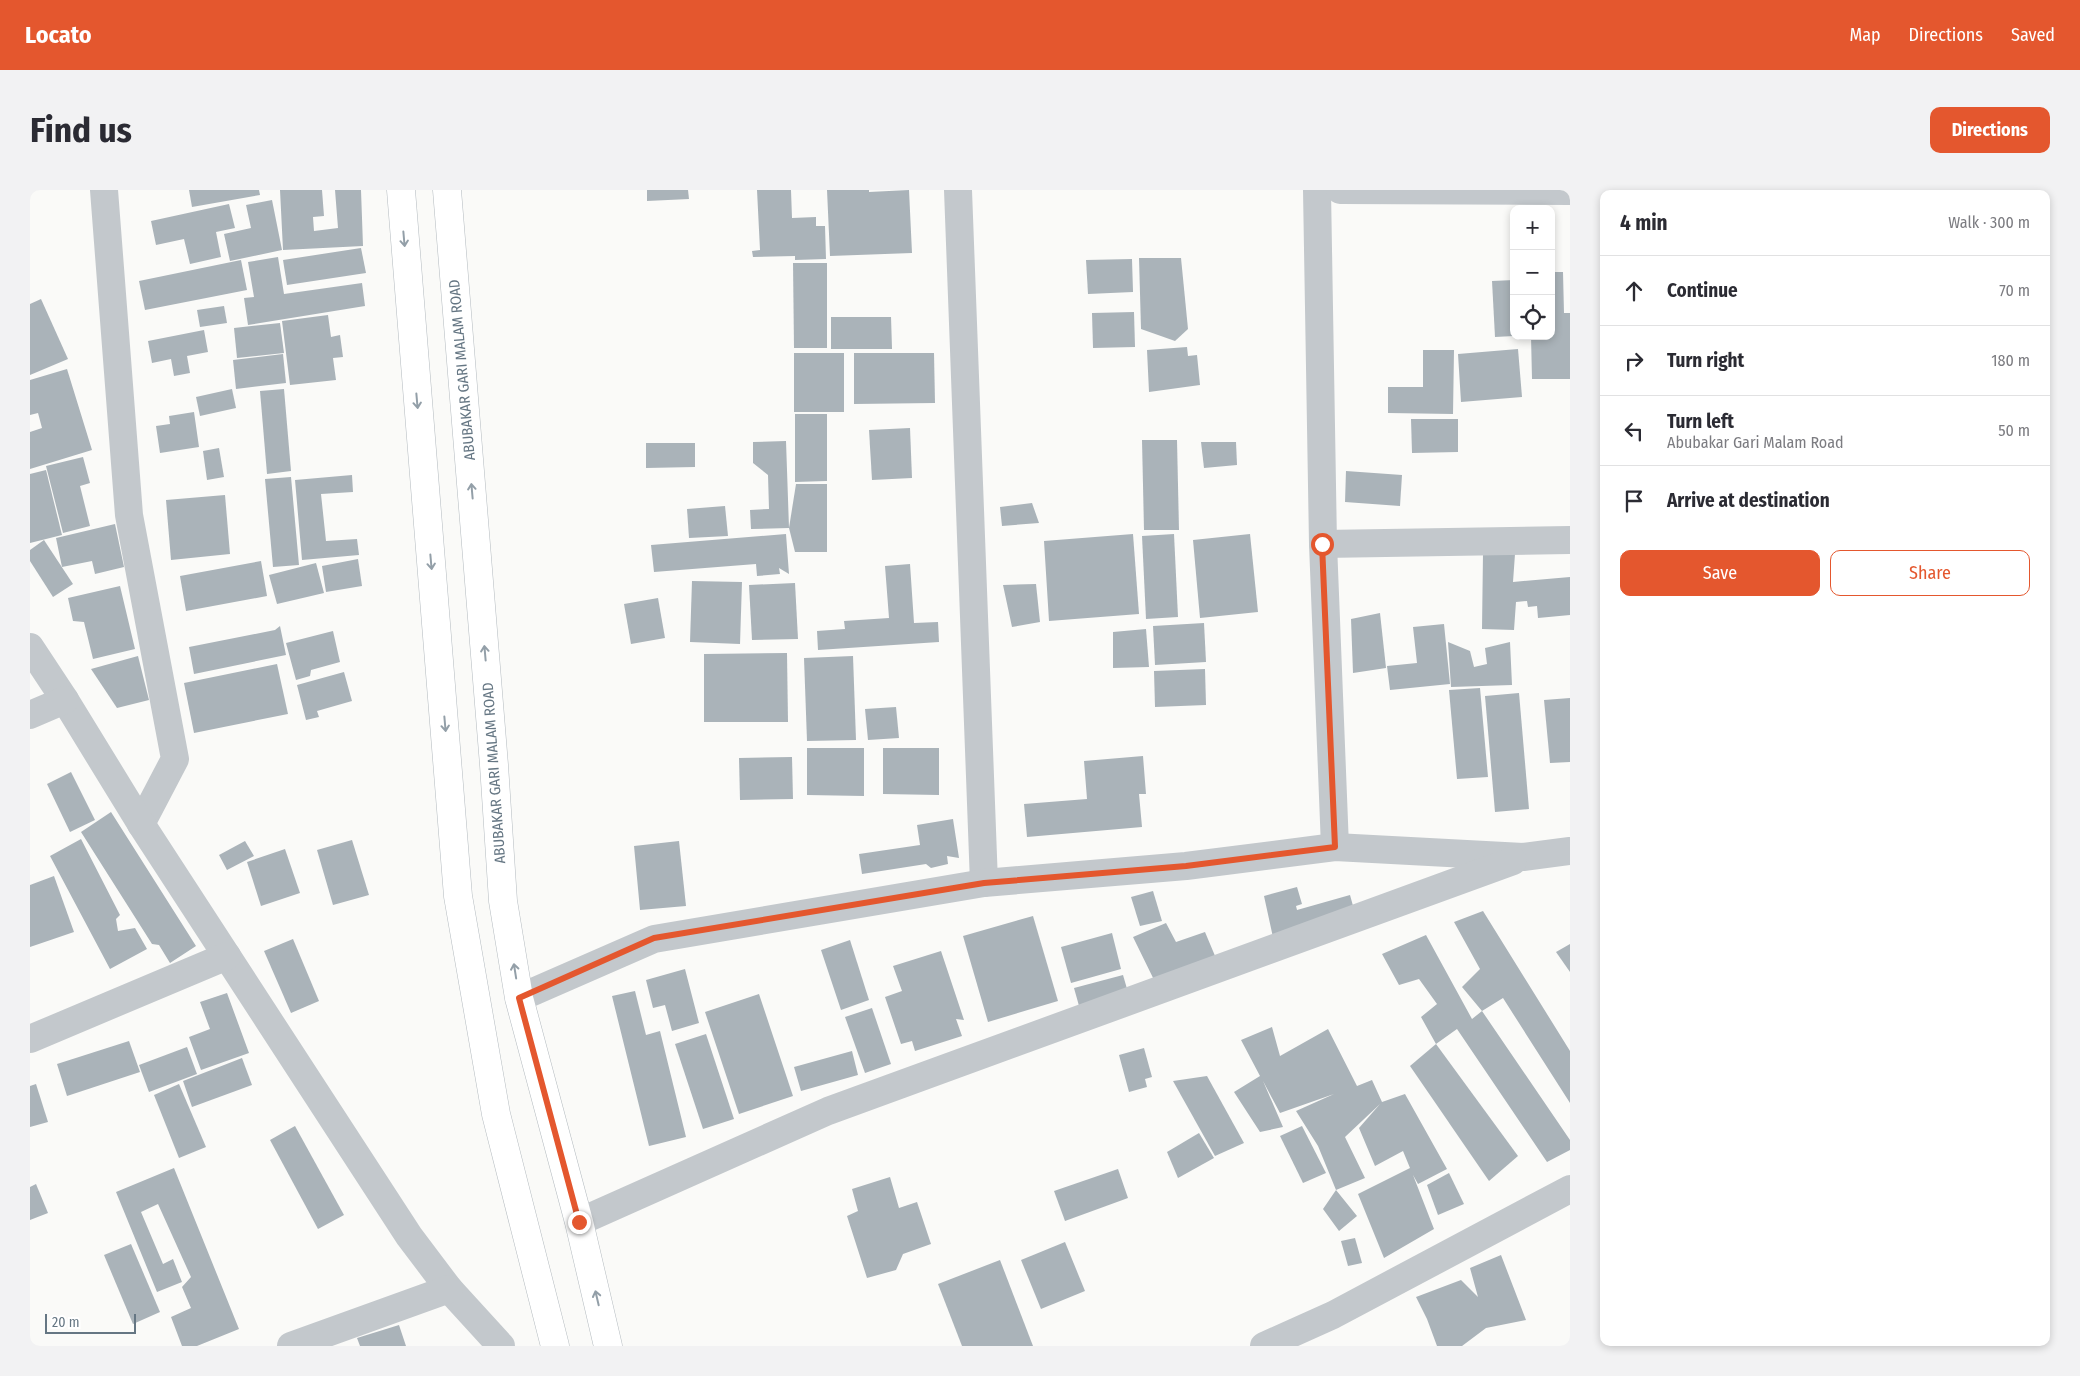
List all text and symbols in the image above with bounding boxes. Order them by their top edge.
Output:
text: Locato [25,21,91,49]
text: Map [1849,24,1881,46]
text: Directions [1909,24,1983,46]
text: Saved [2011,24,2055,46]
button: Directions [1930,107,2050,153]
text: Find us [30,109,132,151]
map controls [1510,205,1555,340]
button: + [1510,205,1555,250]
text: 4 min [1620,210,1668,236]
text: Walk · 300 m [1948,213,2030,232]
one-way arrow [399,230,408,246]
button: − [1510,250,1555,295]
icon: ahead [1620,277,1648,305]
street label: ABUBAKAR GARI MALAM ROAD [445,279,479,461]
text: Continue [1667,279,1738,302]
text: 70 m [1999,281,2030,300]
button: locate [1510,295,1555,340]
icon: right [1620,347,1648,375]
text: Turn right [1667,349,1744,372]
text: 180 m [1991,351,2030,370]
one-way arrow [413,392,422,408]
text: Turn left [1667,410,1734,433]
icon: left [1620,417,1648,445]
text: 50 m [1998,421,2030,440]
text: Abubakar Gari Malam Road [1667,433,1844,452]
one-way arrow [467,483,476,499]
icon: arrive [1620,487,1648,515]
text: Arrive at destination [1667,489,1830,512]
route start [1311,533,1334,556]
button: Save [1620,550,1820,596]
button: Share [1830,550,2030,596]
one-way arrow [426,554,436,570]
one-way arrow [480,645,490,661]
street label: ABUBAKAR GARI MALAM ROAD [479,682,509,864]
one-way arrow [440,716,450,732]
one-way arrow [509,964,519,980]
route end [568,1211,591,1234]
one-way arrow [592,1291,601,1307]
scale bar [45,1311,136,1334]
text: 20 m [52,1314,80,1331]

